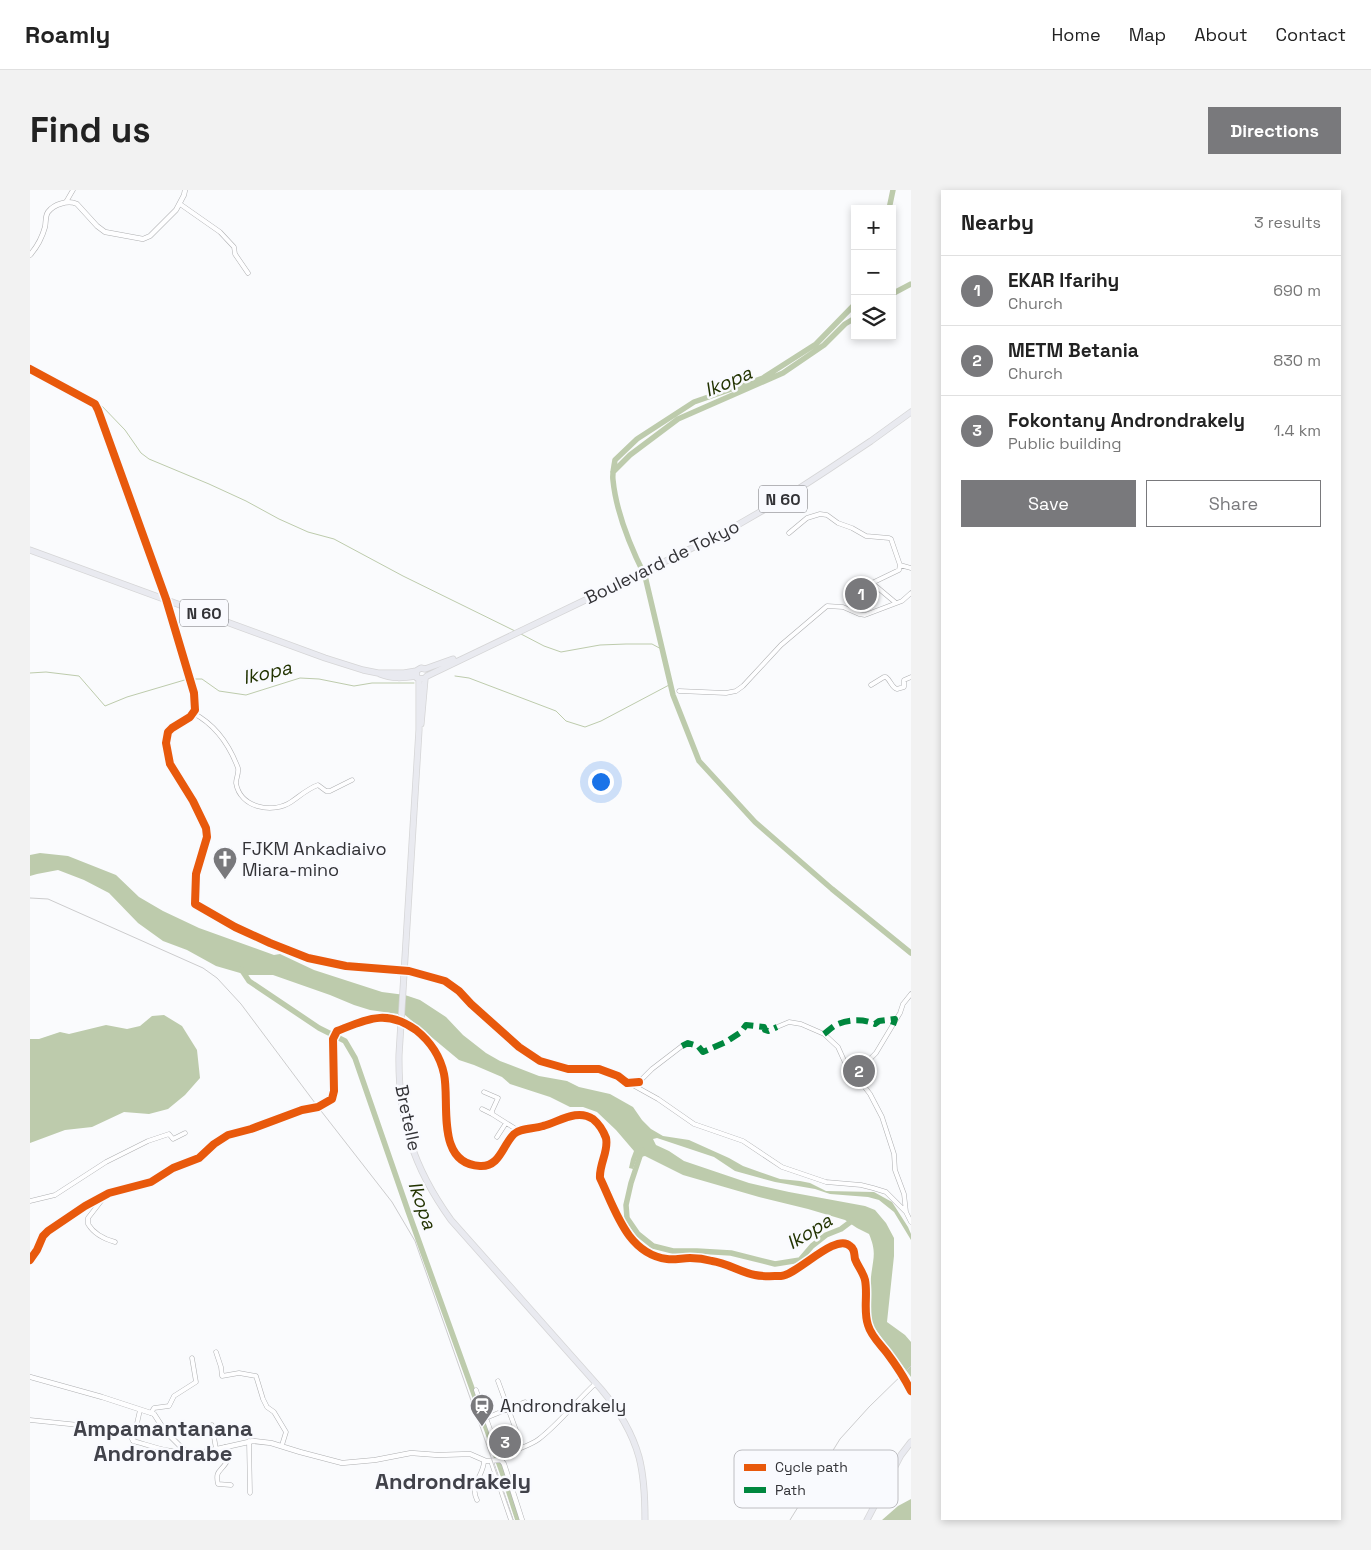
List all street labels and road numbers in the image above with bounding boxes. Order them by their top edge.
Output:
road number: N 60 [759,486,807,512]
street label: Boulevard de Tokyo [581,514,743,609]
road number: N 60 [180,599,228,626]
street label: Bretelle [390,1083,427,1153]

